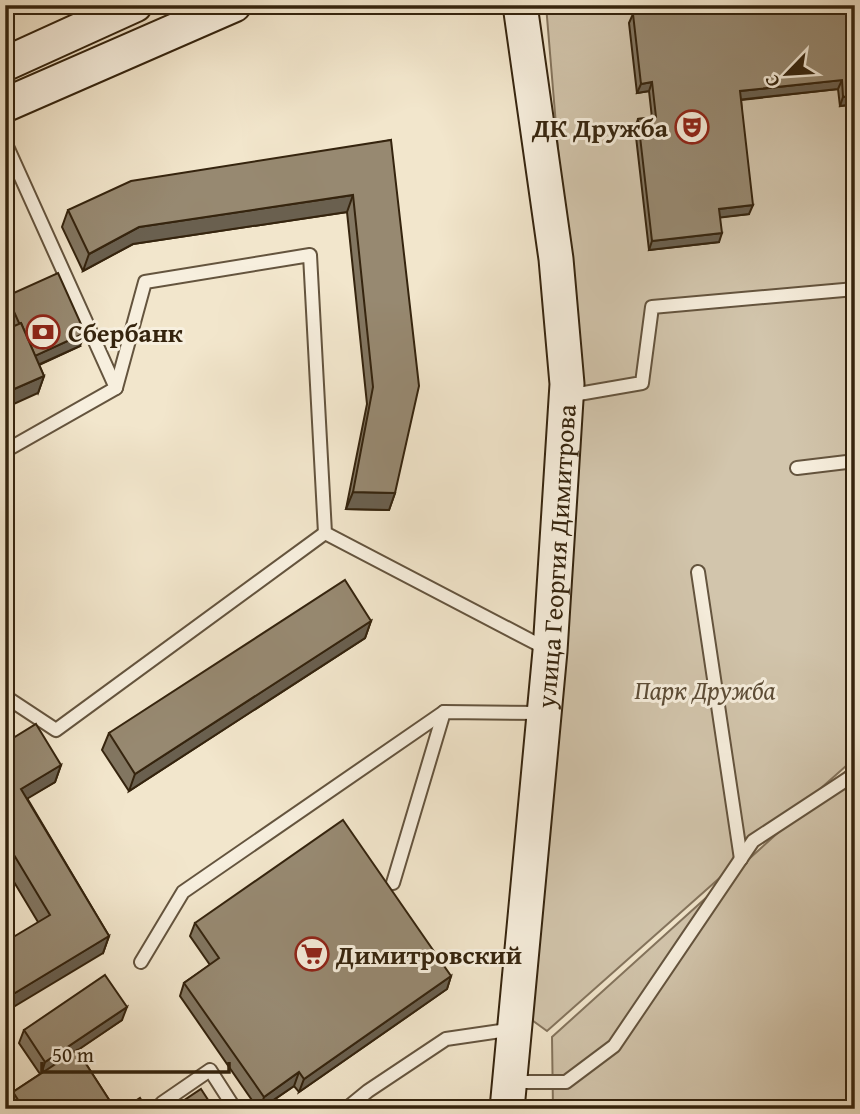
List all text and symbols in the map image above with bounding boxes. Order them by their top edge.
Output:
north arrow [752,38,822,108]
text: С [757,70,787,92]
place label: ДК Дружба [531,108,669,147]
theatre icon: ДК Дружба [673,108,711,146]
bank icon: Сбербанк [24,313,62,351]
place label: Сбербанк [68,313,183,352]
street label: улица Георгия Димитрова [525,402,585,711]
park label: Парк Дружба [635,670,775,709]
supermarket icon: Димитровский [293,935,331,973]
place label: Димитровский [335,935,522,974]
scale bar [42,1030,229,1074]
text: 50 m [52,1039,94,1070]

